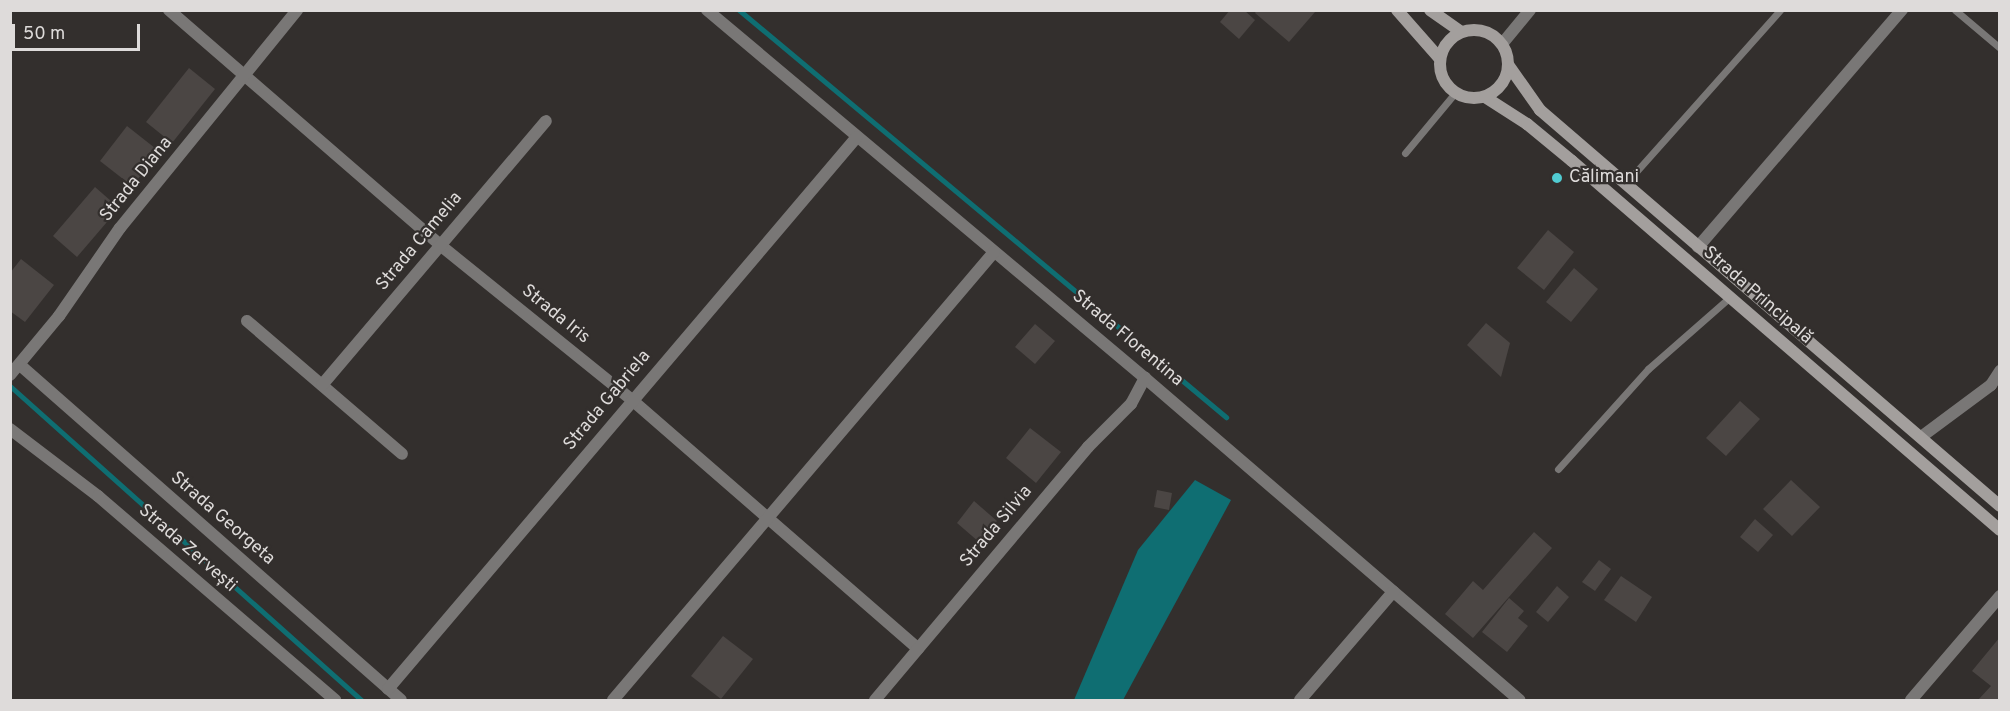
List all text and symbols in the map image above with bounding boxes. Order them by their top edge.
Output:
scale bar [15,12,142,50]
text: 50 m [23,23,65,46]
street label: Strada Diana [96,133,178,227]
place label: Călimani [1569,167,1639,189]
marker: Călimani [1550,171,1564,185]
street label: Strada Camelia [372,188,468,296]
street label: Strada Principală [1698,243,1816,349]
street label: Strada Iris [516,281,594,349]
street label: Strada Florentina [1067,286,1187,392]
street label: Strada Gabriela [560,347,656,455]
street label: Strada Georgeta [165,468,279,570]
street label: Strada Silvia [957,482,1037,572]
street label: Strada Zervești [133,500,241,598]

